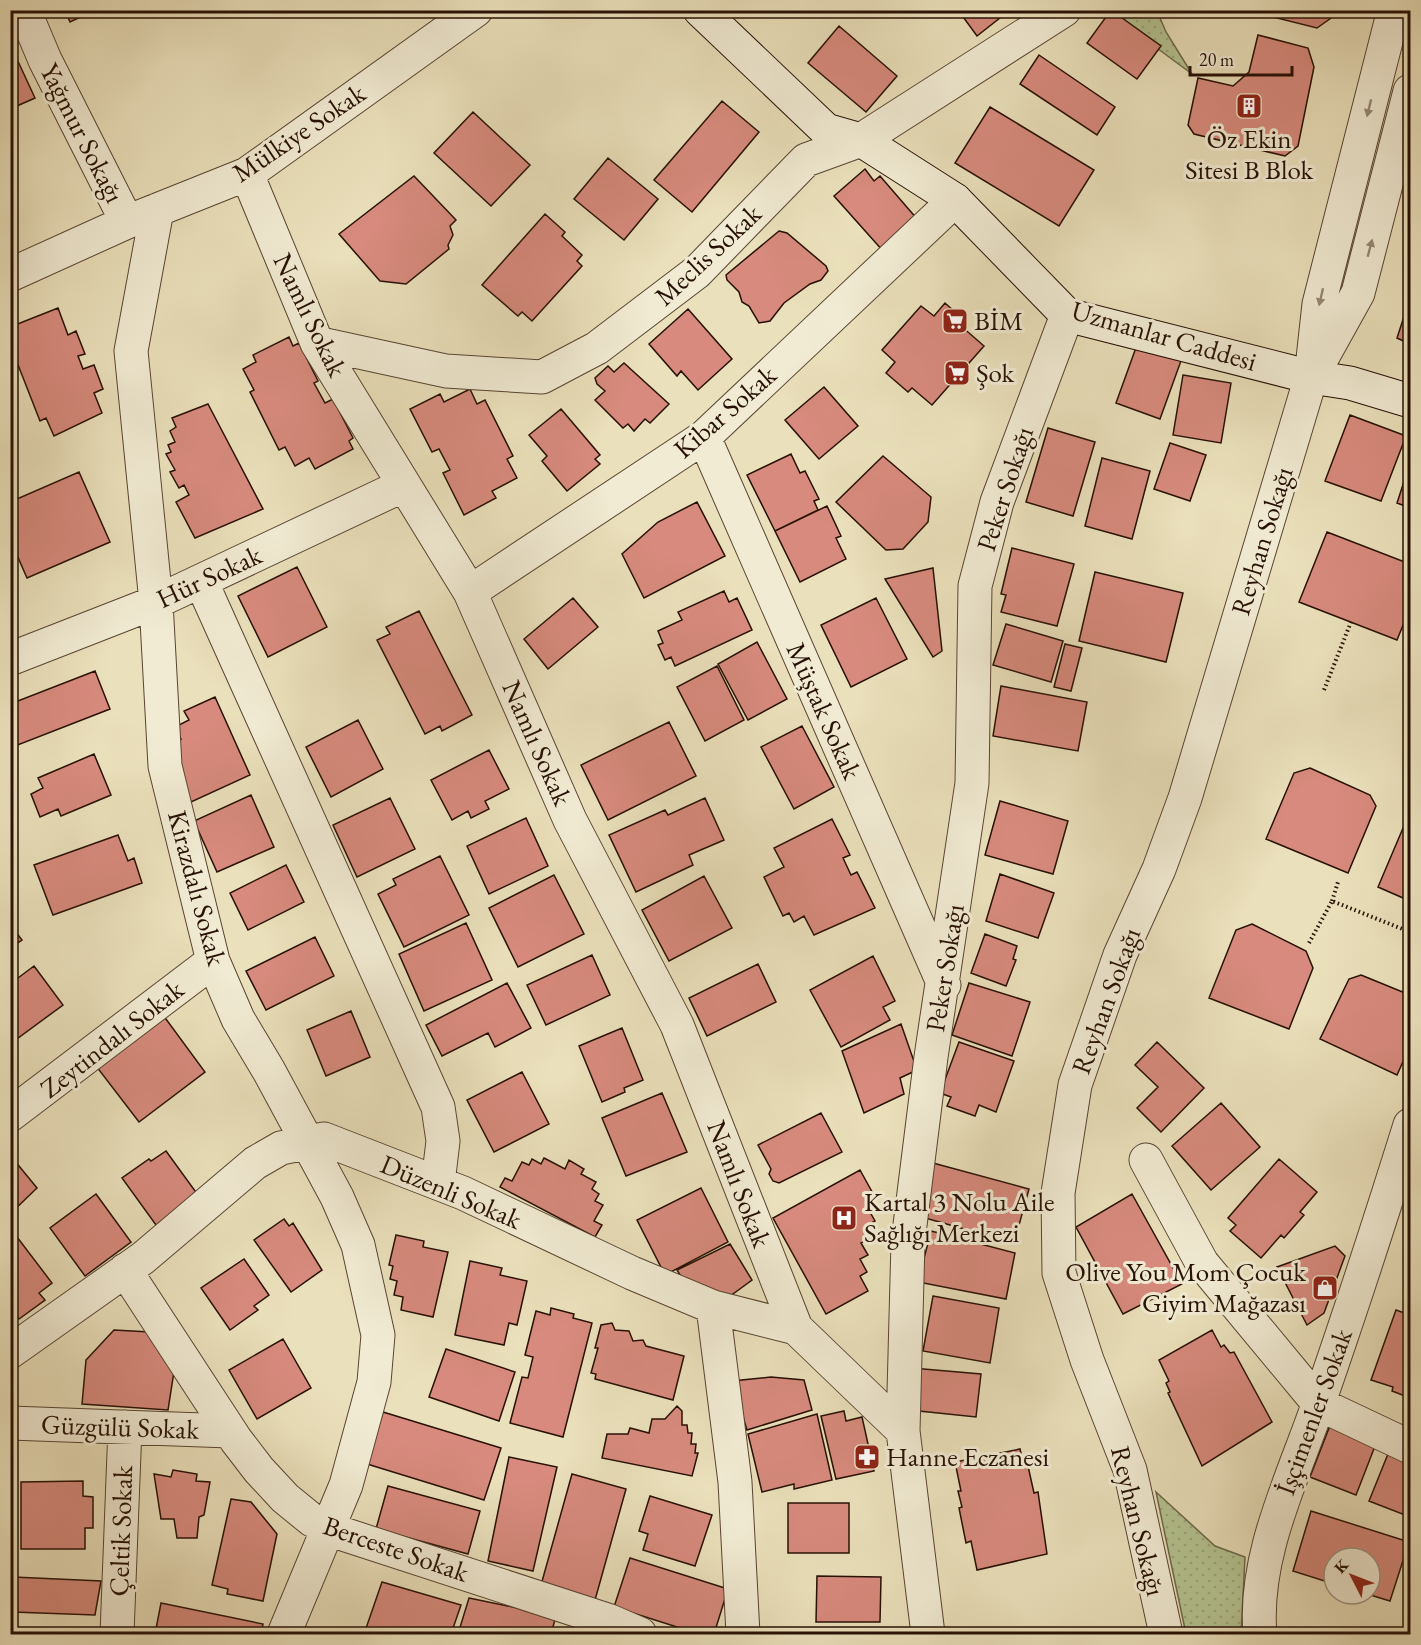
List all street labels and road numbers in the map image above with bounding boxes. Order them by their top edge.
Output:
street label: Yağmur Sokağı [32,57,133,209]
street label: Mülkiye Sokak [226,75,372,190]
street label: Meclis Sokak [647,196,769,313]
street label: Namlı Sokak [266,247,356,383]
street label: Uzmanlar Caddesi [1068,292,1261,379]
street label: Kibar Sokak [666,357,784,466]
street label: Peker Sokağı [968,422,1041,556]
street label: Reyhan Sokağı [1222,462,1301,619]
street label: Hür Sokak [151,537,267,616]
street label: Müştak Sokak [779,637,870,785]
street label: Namlı Sokak [494,675,581,811]
street label: Kirazdalı Sokak [160,807,235,970]
street label: Peker Sokağı [917,901,972,1034]
street label: Reyhan Sokağı [1063,922,1148,1079]
street label: Zeytindalı Sokak [33,971,191,1106]
street label: Namlı Sokak [699,1115,780,1253]
street label: Düzenli Sokak [375,1146,527,1237]
street label: İşçimenler Sokak [1267,1324,1360,1500]
street label: Güzgülü Sokak [41,1406,200,1447]
street label: Reyhan Sokağı [1103,1442,1174,1600]
street label: Çeltik Sokak [101,1465,140,1597]
street label: Berceste Sokak [319,1507,474,1590]

